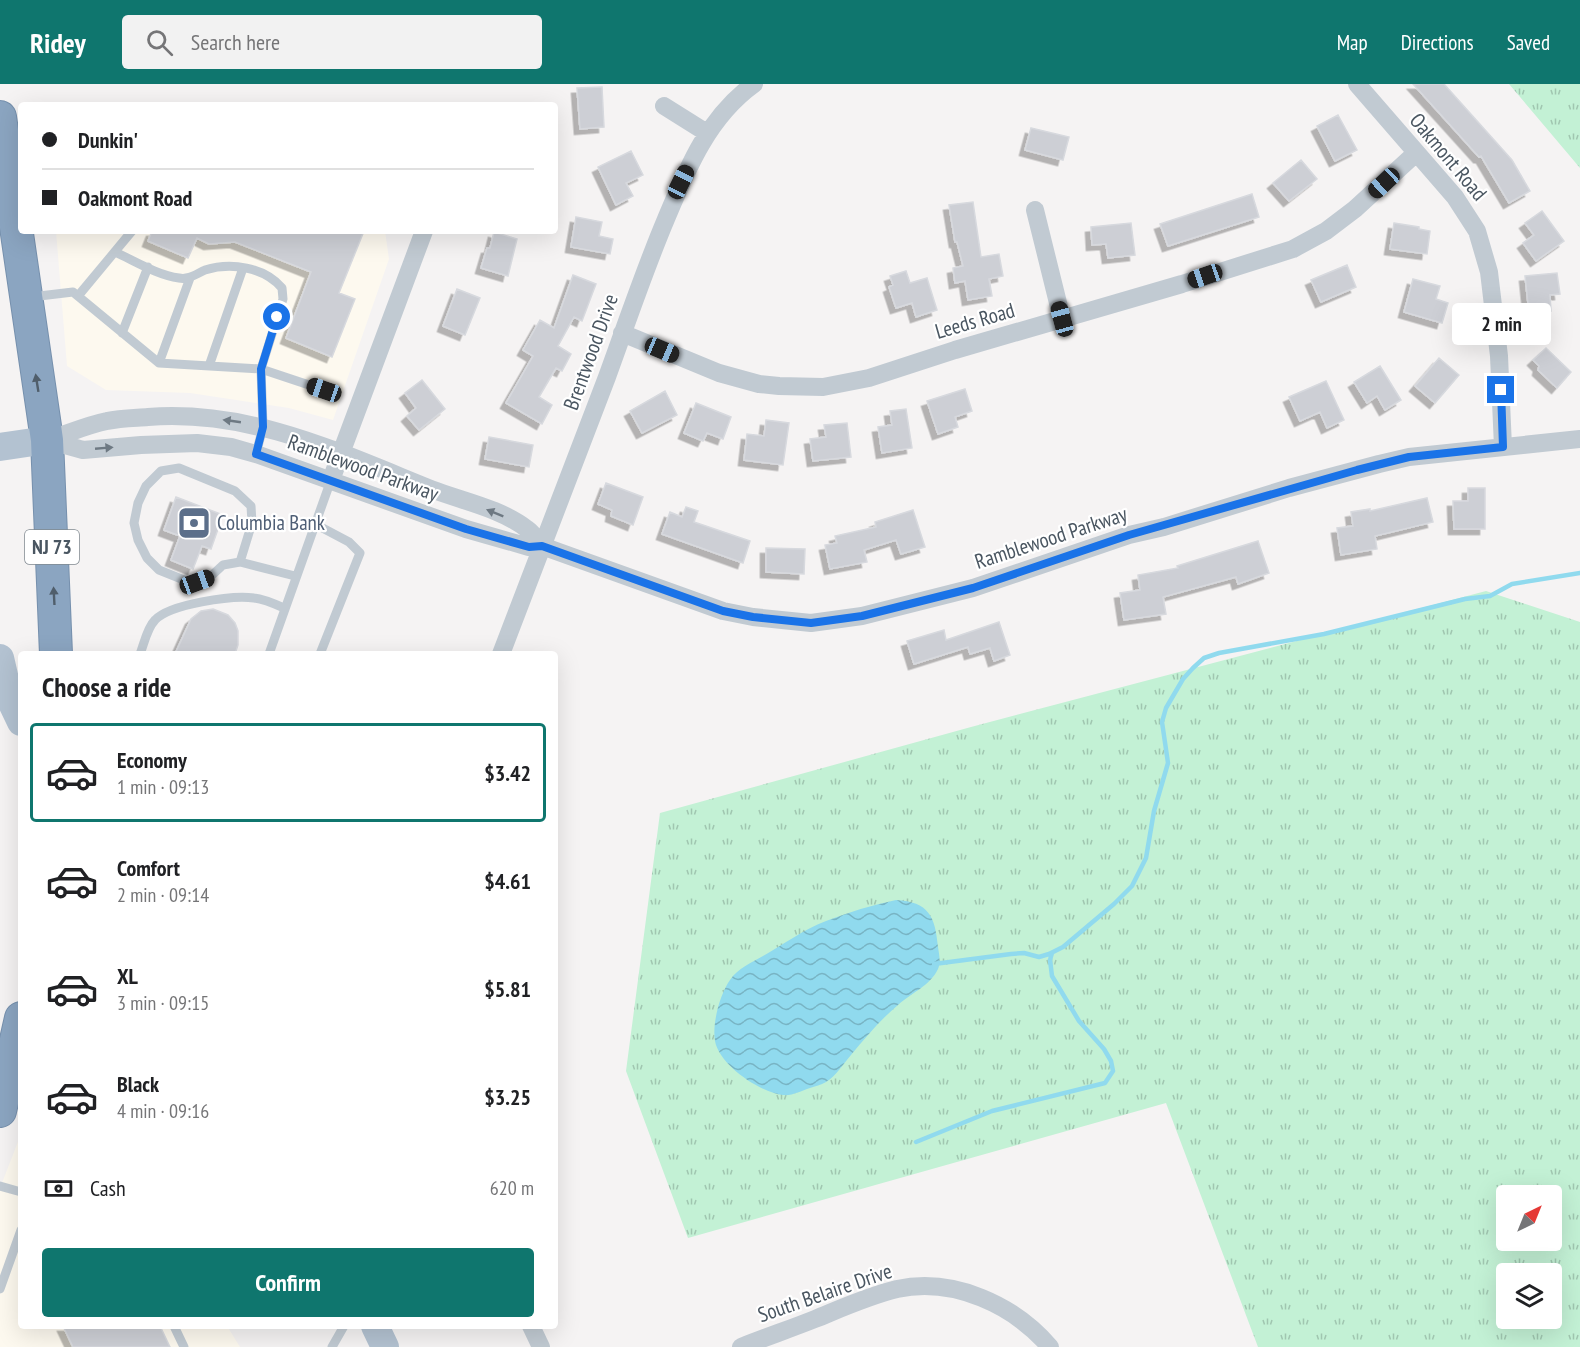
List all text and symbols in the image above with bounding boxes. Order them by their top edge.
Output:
search box [122,15,542,69]
text: Ridey [30,24,86,61]
icon: search [143,26,176,59]
text: Search here [191,28,280,56]
text: Map [1337,29,1368,56]
text: Directions [1401,29,1474,56]
text: Saved [1507,29,1550,56]
street label: Oakmont Road [1404,107,1493,206]
text: Dunkin' [78,126,138,154]
car [665,162,697,202]
car [1365,164,1403,202]
text: Oakmont Road [78,184,192,212]
car [1185,262,1225,290]
street label: Brentwood Drive [557,290,624,413]
street label: Leeds Road [932,296,1018,345]
car [1049,299,1075,339]
route start [263,303,290,330]
callout: 2 min [1452,303,1550,345]
text: 2 min [1481,311,1522,337]
car [642,335,682,365]
one-way arrow [33,373,42,392]
car [304,376,344,404]
route end [1487,376,1514,403]
one-way arrow [223,416,242,425]
street label: Ramblewood Parkway [284,428,442,507]
one-way arrow [94,443,113,453]
street label: Ramblewood Parkway [971,500,1130,575]
bank icon: Columbia Bank [176,505,212,541]
one-way arrow [486,508,504,517]
place label: Columbia Bank [217,509,325,536]
road number: NJ 73 [25,530,79,564]
car [177,567,217,597]
one-way arrow [49,586,59,605]
text: Choose a ride [42,670,171,704]
icon: car [45,746,99,800]
text: Economy [117,746,187,774]
text: $3.42 [484,759,531,787]
text: 1 min · 09:13 [117,774,209,800]
icon: car [45,854,99,908]
text: Comfort [117,854,180,882]
text: $4.61 [484,867,531,895]
text: 2 min · 09:14 [117,882,209,908]
icon: car [45,962,99,1016]
text: XL [117,962,138,990]
text: $5.81 [484,975,531,1003]
text: 3 min · 09:15 [117,990,209,1016]
icon: car [45,1070,99,1124]
text: Black [117,1070,159,1098]
text: $3.25 [484,1083,531,1111]
text: 4 min · 09:16 [117,1098,209,1124]
icon: cash [42,1172,75,1205]
text: Cash [90,1174,126,1202]
text: 620 m [490,1175,534,1201]
north arrow [1496,1185,1562,1251]
map controls [1496,1185,1562,1329]
button: Confirm [42,1248,534,1317]
street label: South Belaire Drive [754,1257,895,1328]
button: layers [1496,1263,1562,1329]

